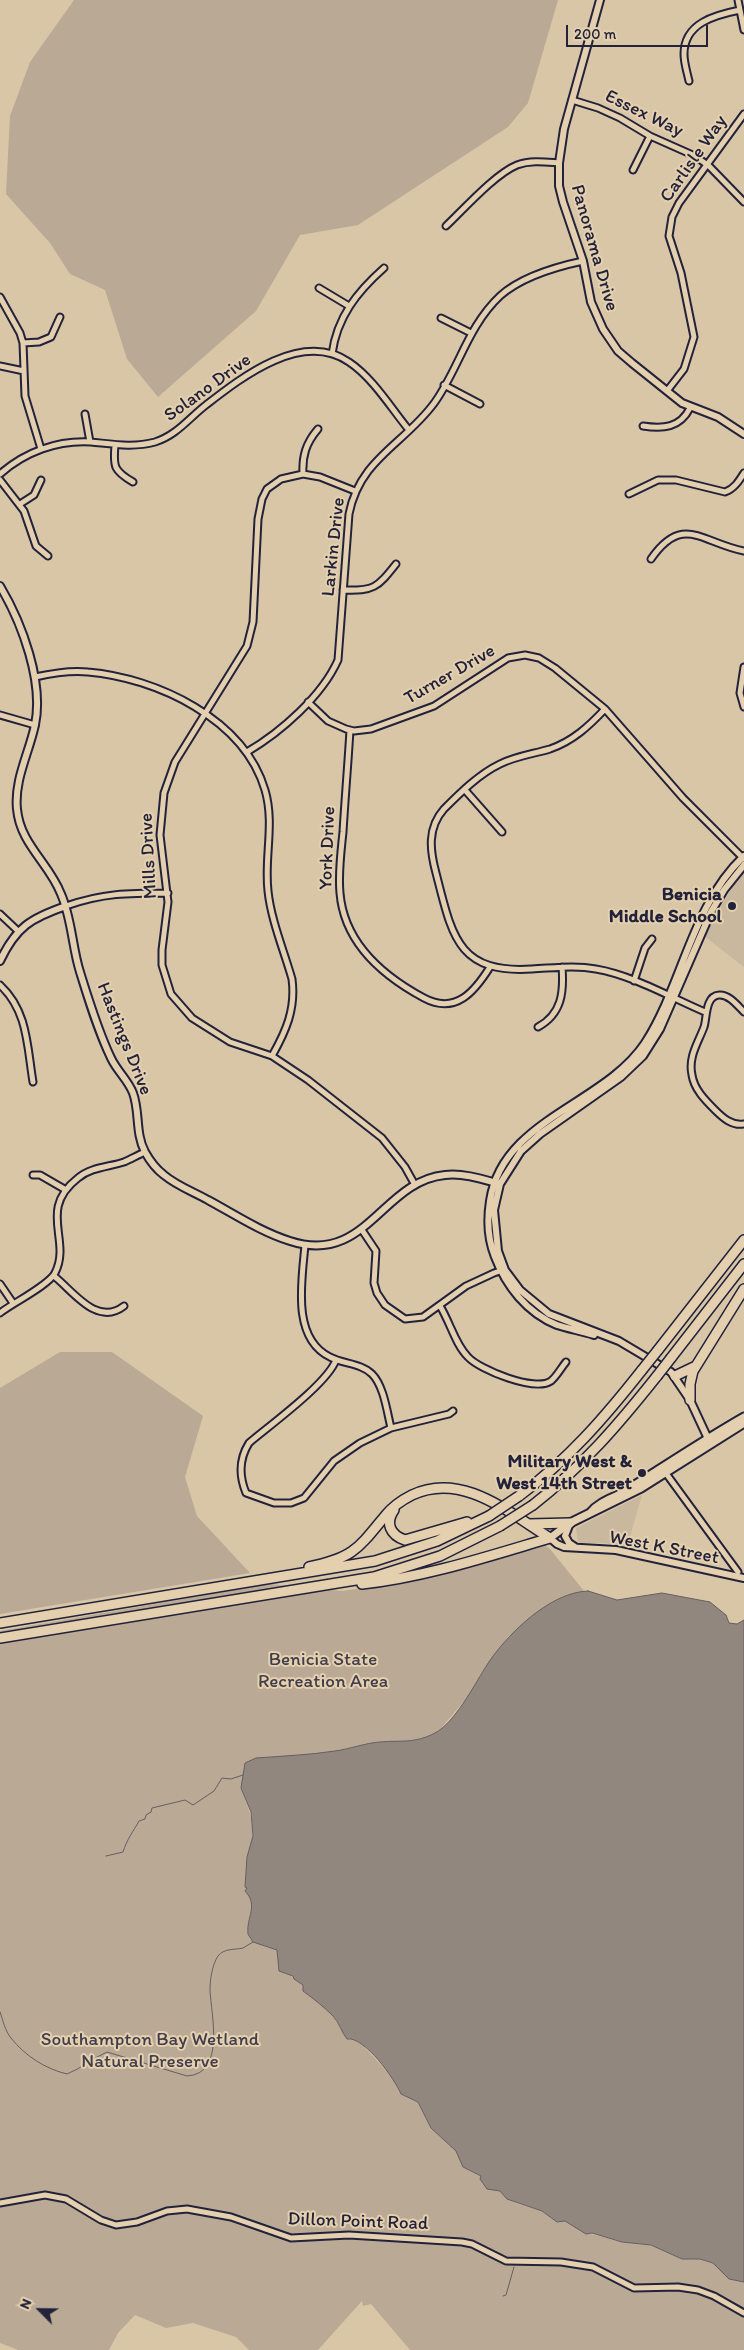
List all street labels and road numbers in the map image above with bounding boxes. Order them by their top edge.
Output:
street label: Essex Way [601,85,687,143]
street label: Carlisle Way [656,111,732,207]
street label: Panorama Drive [565,182,623,314]
street label: Solano Drive [160,349,256,427]
street label: Larkin Drive [317,496,351,598]
street label: Turner Drive [401,640,499,710]
street label: York Drive [315,806,341,890]
street label: Mills Drive [135,812,163,900]
street label: Hastings Drive [91,979,157,1099]
street label: West K Street [607,1526,721,1570]
street label: Dillon Point Road [287,2208,429,2236]

